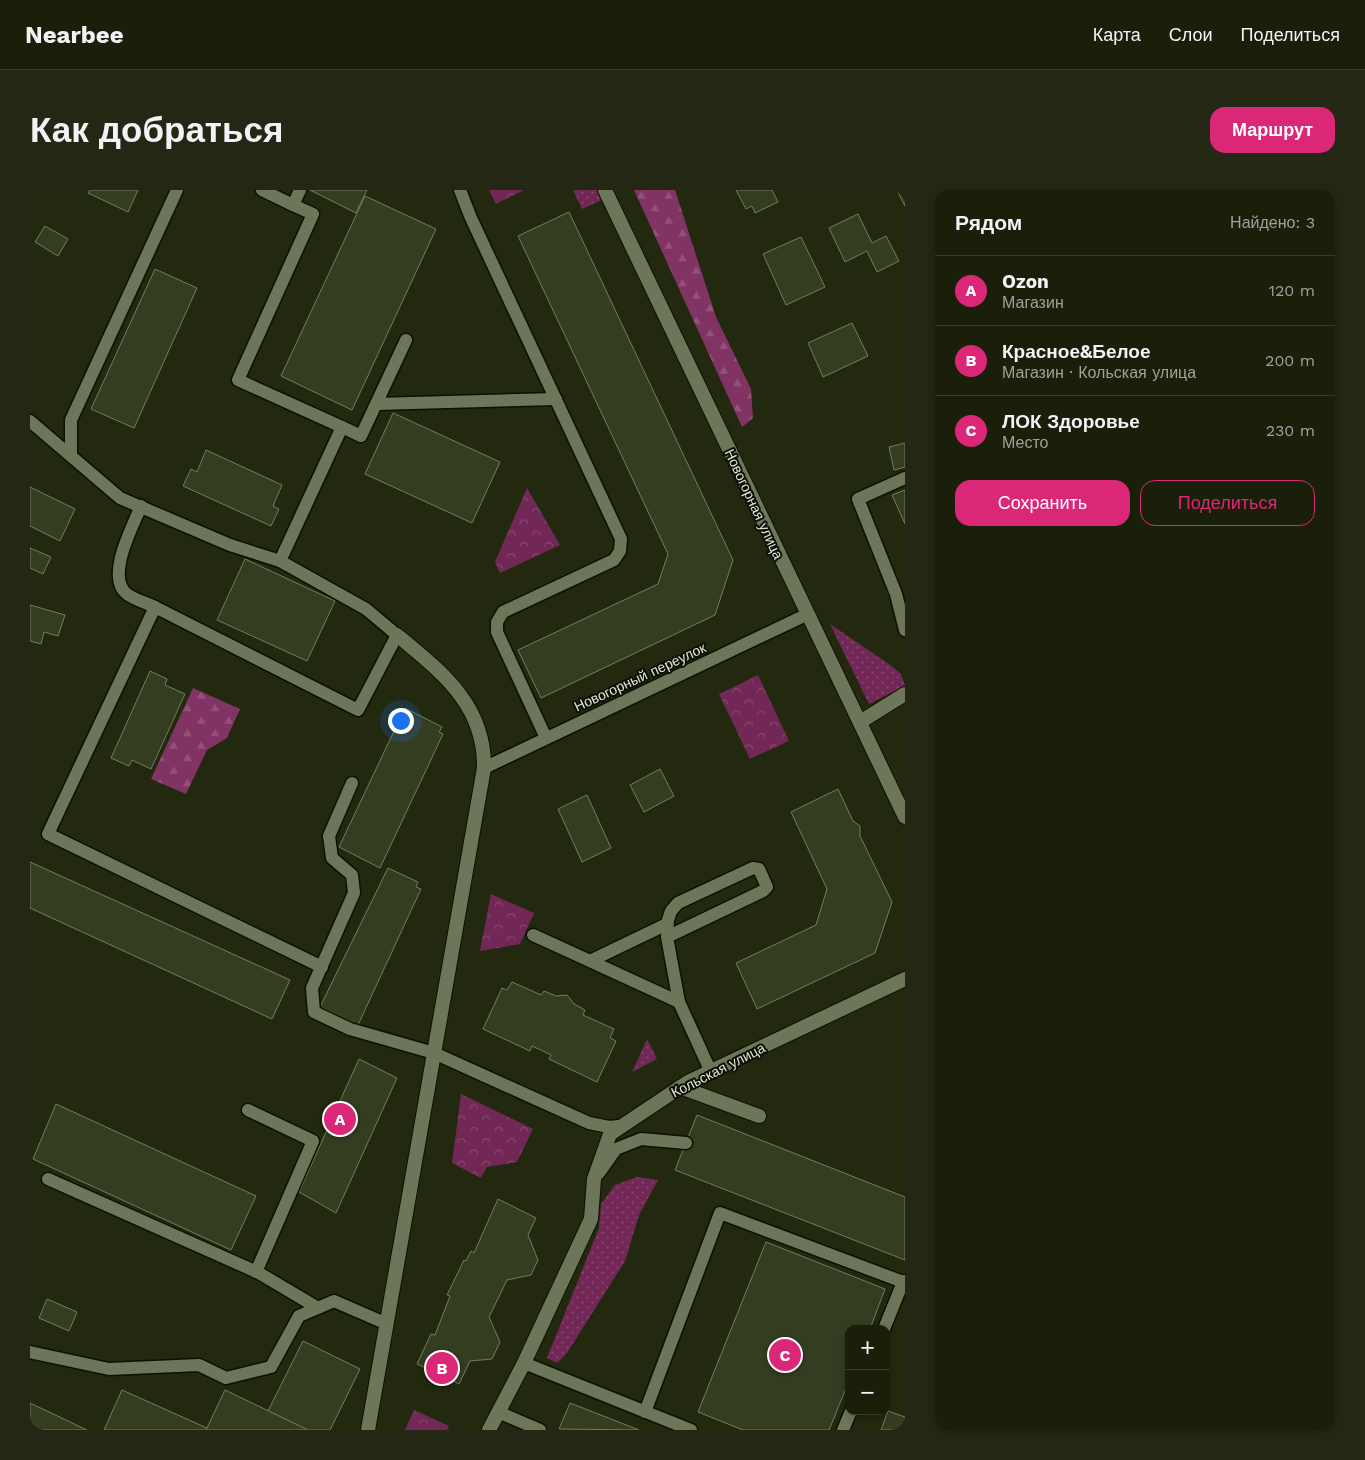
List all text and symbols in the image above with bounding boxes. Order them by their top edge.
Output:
text: Nearbee [25,21,124,49]
text: Карта [1093,24,1141,45]
text: Слои [1169,24,1213,45]
text: Поделиться [1241,24,1340,45]
button: Маршрут [1210,107,1335,153]
text: Как добраться [30,109,283,151]
text: Рядом [955,210,1022,235]
text: Найдено: 3 [1230,213,1315,232]
text: Ozon [1002,270,1049,293]
text: A [966,281,976,300]
text: 120 m [1269,281,1315,300]
text: Магазин [1002,293,1064,312]
text: Красное&Белое [1002,340,1150,363]
text: B [966,351,976,370]
text: 200 m [1265,351,1315,370]
text: Магазин · Кольская улица [1002,363,1196,382]
text: ЛОК Здоровье [1002,410,1140,433]
text: C [966,421,976,440]
text: 230 m [1266,421,1315,440]
text: Место [1002,433,1048,452]
street label: Новогорная улица [721,446,787,562]
button: Сохранить [955,480,1130,526]
button: Поделиться [1140,480,1315,526]
street label: Новогорный переулок [572,639,709,715]
your location [388,708,414,734]
street label: Кольская улица [668,1039,768,1101]
pin: A [324,1100,356,1138]
map controls [845,1325,890,1415]
button: + [845,1325,890,1370]
pin: C [769,1336,801,1374]
pin: B [426,1349,458,1387]
button: − [845,1370,890,1415]

